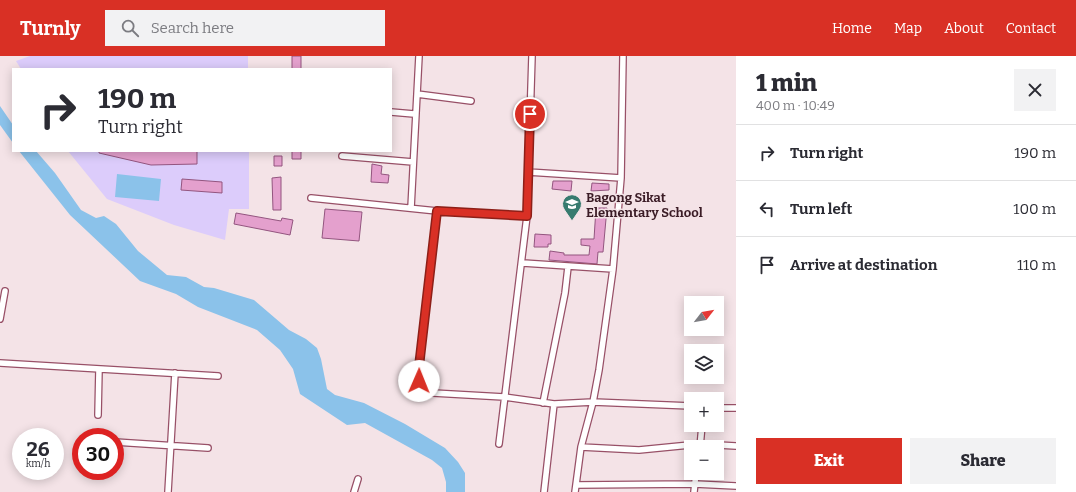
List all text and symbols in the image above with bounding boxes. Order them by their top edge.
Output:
search box [105,10,385,46]
text: Turnly [20,17,81,40]
icon: search [119,17,141,39]
text: Search here [151,19,234,37]
text: Home [832,20,872,37]
text: Map [894,20,922,37]
text: About [944,20,984,37]
text: Contact [1006,20,1056,37]
text: 1 min [756,69,817,97]
button: close [1014,69,1056,111]
text: 190 m [98,82,176,115]
icon: right [32,84,84,136]
pin [513,97,547,131]
text: 400 m · 10:49 [756,98,835,113]
icon: arrive [519,103,541,125]
text: Turn right [98,116,183,138]
icon: right [756,142,778,164]
text: Turn right [790,144,863,162]
text: 190 m [1014,144,1056,162]
place label: Bagong Sikat Elementary School [586,190,703,220]
school or university icon: Bagong Sikat Elementary School [561,193,583,221]
icon: left [756,198,778,220]
text: Turn left [790,200,852,218]
text: 100 m [1013,200,1056,218]
icon: arrive [756,254,778,276]
text: Arrive at destination [790,256,937,274]
text: 110 m [1017,256,1056,274]
north arrow [684,296,724,336]
map controls [684,296,724,480]
button: layers [684,344,724,384]
position arrow [398,360,440,402]
button: + [684,392,724,432]
speed limit sign: 30 [72,428,124,480]
text: 26 [26,437,50,461]
button: Exit [756,438,902,484]
button: Share [910,438,1056,484]
button: − [684,440,724,480]
text: km/h [26,458,50,470]

